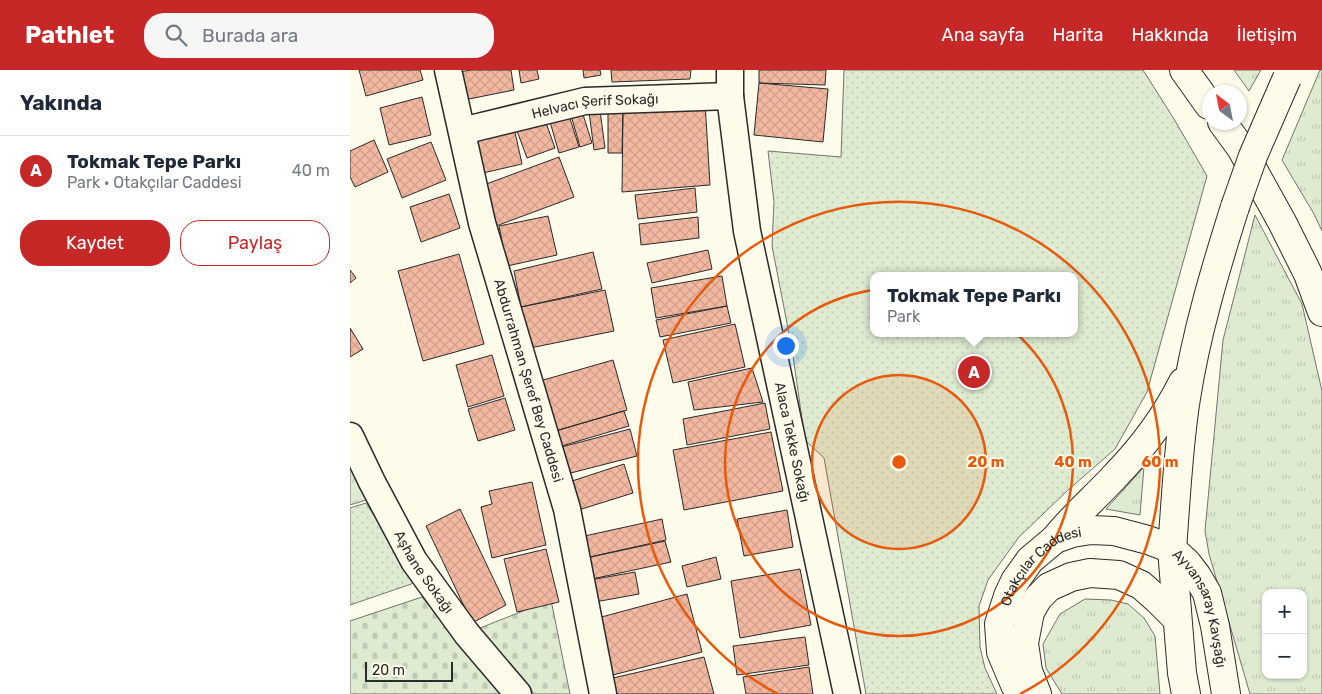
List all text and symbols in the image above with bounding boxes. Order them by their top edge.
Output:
search box [144,13,494,58]
text: Pathlet [25,21,114,49]
icon: search [162,21,190,49]
text: Burada ara [202,24,298,47]
text: Ana sayfa [942,24,1025,46]
text: Harita [1053,24,1103,46]
text: Hakkında [1131,24,1209,46]
text: İletişim [1237,24,1297,46]
north arrow [1202,85,1247,130]
text: Yakında [20,90,102,115]
street label: Helvacı Şerif Sokağı [530,90,659,123]
text: Tokmak Tepe Parkı [67,150,241,173]
text: A [30,161,42,180]
text: 40 m [292,161,330,180]
text: Park · Otakçılar Caddesi [67,173,242,192]
button: Kaydet [20,220,170,266]
button: Paylaş [180,220,330,266]
popup [870,272,1078,337]
street label: Abdurrahman Şeref Bey Caddesi [490,277,567,484]
text: Tokmak Tepe Parkı [887,284,1061,307]
text: Park [887,307,920,326]
your location [773,333,799,359]
pin: A [958,353,990,391]
street label: Alaca Tekke Sokağı [771,381,813,504]
centre of rings [890,453,908,471]
text: 20 m [968,453,1004,471]
text: 40 m [1054,453,1092,471]
text: 60 m [1142,453,1178,471]
street label: Otakçılar Caddesi [997,524,1083,608]
street label: Aşhane Sokağı [390,528,457,617]
street label: Ayvansaray Kavşağı [1169,546,1230,669]
map controls [1262,589,1307,679]
button: + [1262,589,1307,634]
button: − [1262,634,1307,679]
scale bar [365,659,452,682]
text: 20 m [372,662,405,679]

